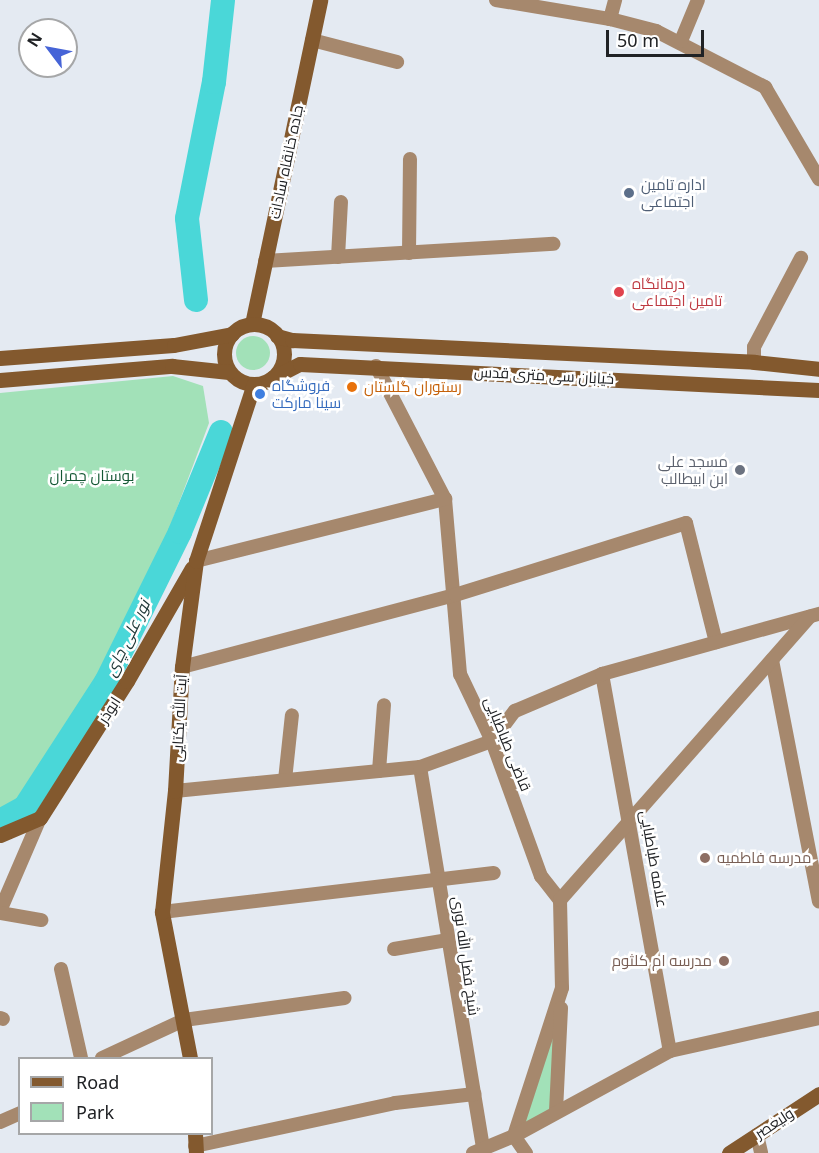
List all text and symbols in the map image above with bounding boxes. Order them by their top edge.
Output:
north arrow [18,18,78,78]
scale bar [609,18,706,56]
text: N [22,28,47,51]
text: 50 m [617,28,659,52]
street label: جاده خانقاه سادات [265,103,307,221]
place label: اداره تامین اجتماعی [641,175,706,210]
marker: اداره تامین اجتماعی [622,186,636,200]
place label: درمانگاه تامین اجتماعی [632,274,722,309]
marker: درمانگاه تامین اجتماعی [610,283,628,301]
street label: خیابان سی متری قدس [474,362,614,388]
place label: فروشگاه سینا مارکت [272,376,341,411]
place label: رستوران گلستان [364,378,462,396]
marker: رستوران گلستان [345,380,359,394]
marker: فروشگاه سینا مارکت [253,387,267,401]
place label: مسجد علی ابن ابیطالب [658,452,728,487]
marker: مسجد علی ابن ابیطالب [733,463,747,477]
park label: بوستان چمران [50,467,134,485]
water label: نور علی چای [100,597,154,679]
street label: آیت الله یکتایی [168,674,190,762]
street label: ابوذر [94,693,124,727]
street label: قاضی طباطبایی [481,694,535,794]
street label: علامه طباطبایی [637,809,671,909]
place label: مدرسه فاطمیه [717,849,811,867]
marker: مدرسه فاطمیه [698,851,712,865]
street label: شیخ فضل الله نوری [449,895,483,1017]
place label: مدرسه ام کلثوم [612,952,712,970]
marker: مدرسه ام کلثوم [717,954,731,968]
legend [18,1057,213,1135]
text: Road [76,1070,119,1094]
text: Park [76,1100,114,1124]
street label: ولیعصر [751,1104,797,1142]

